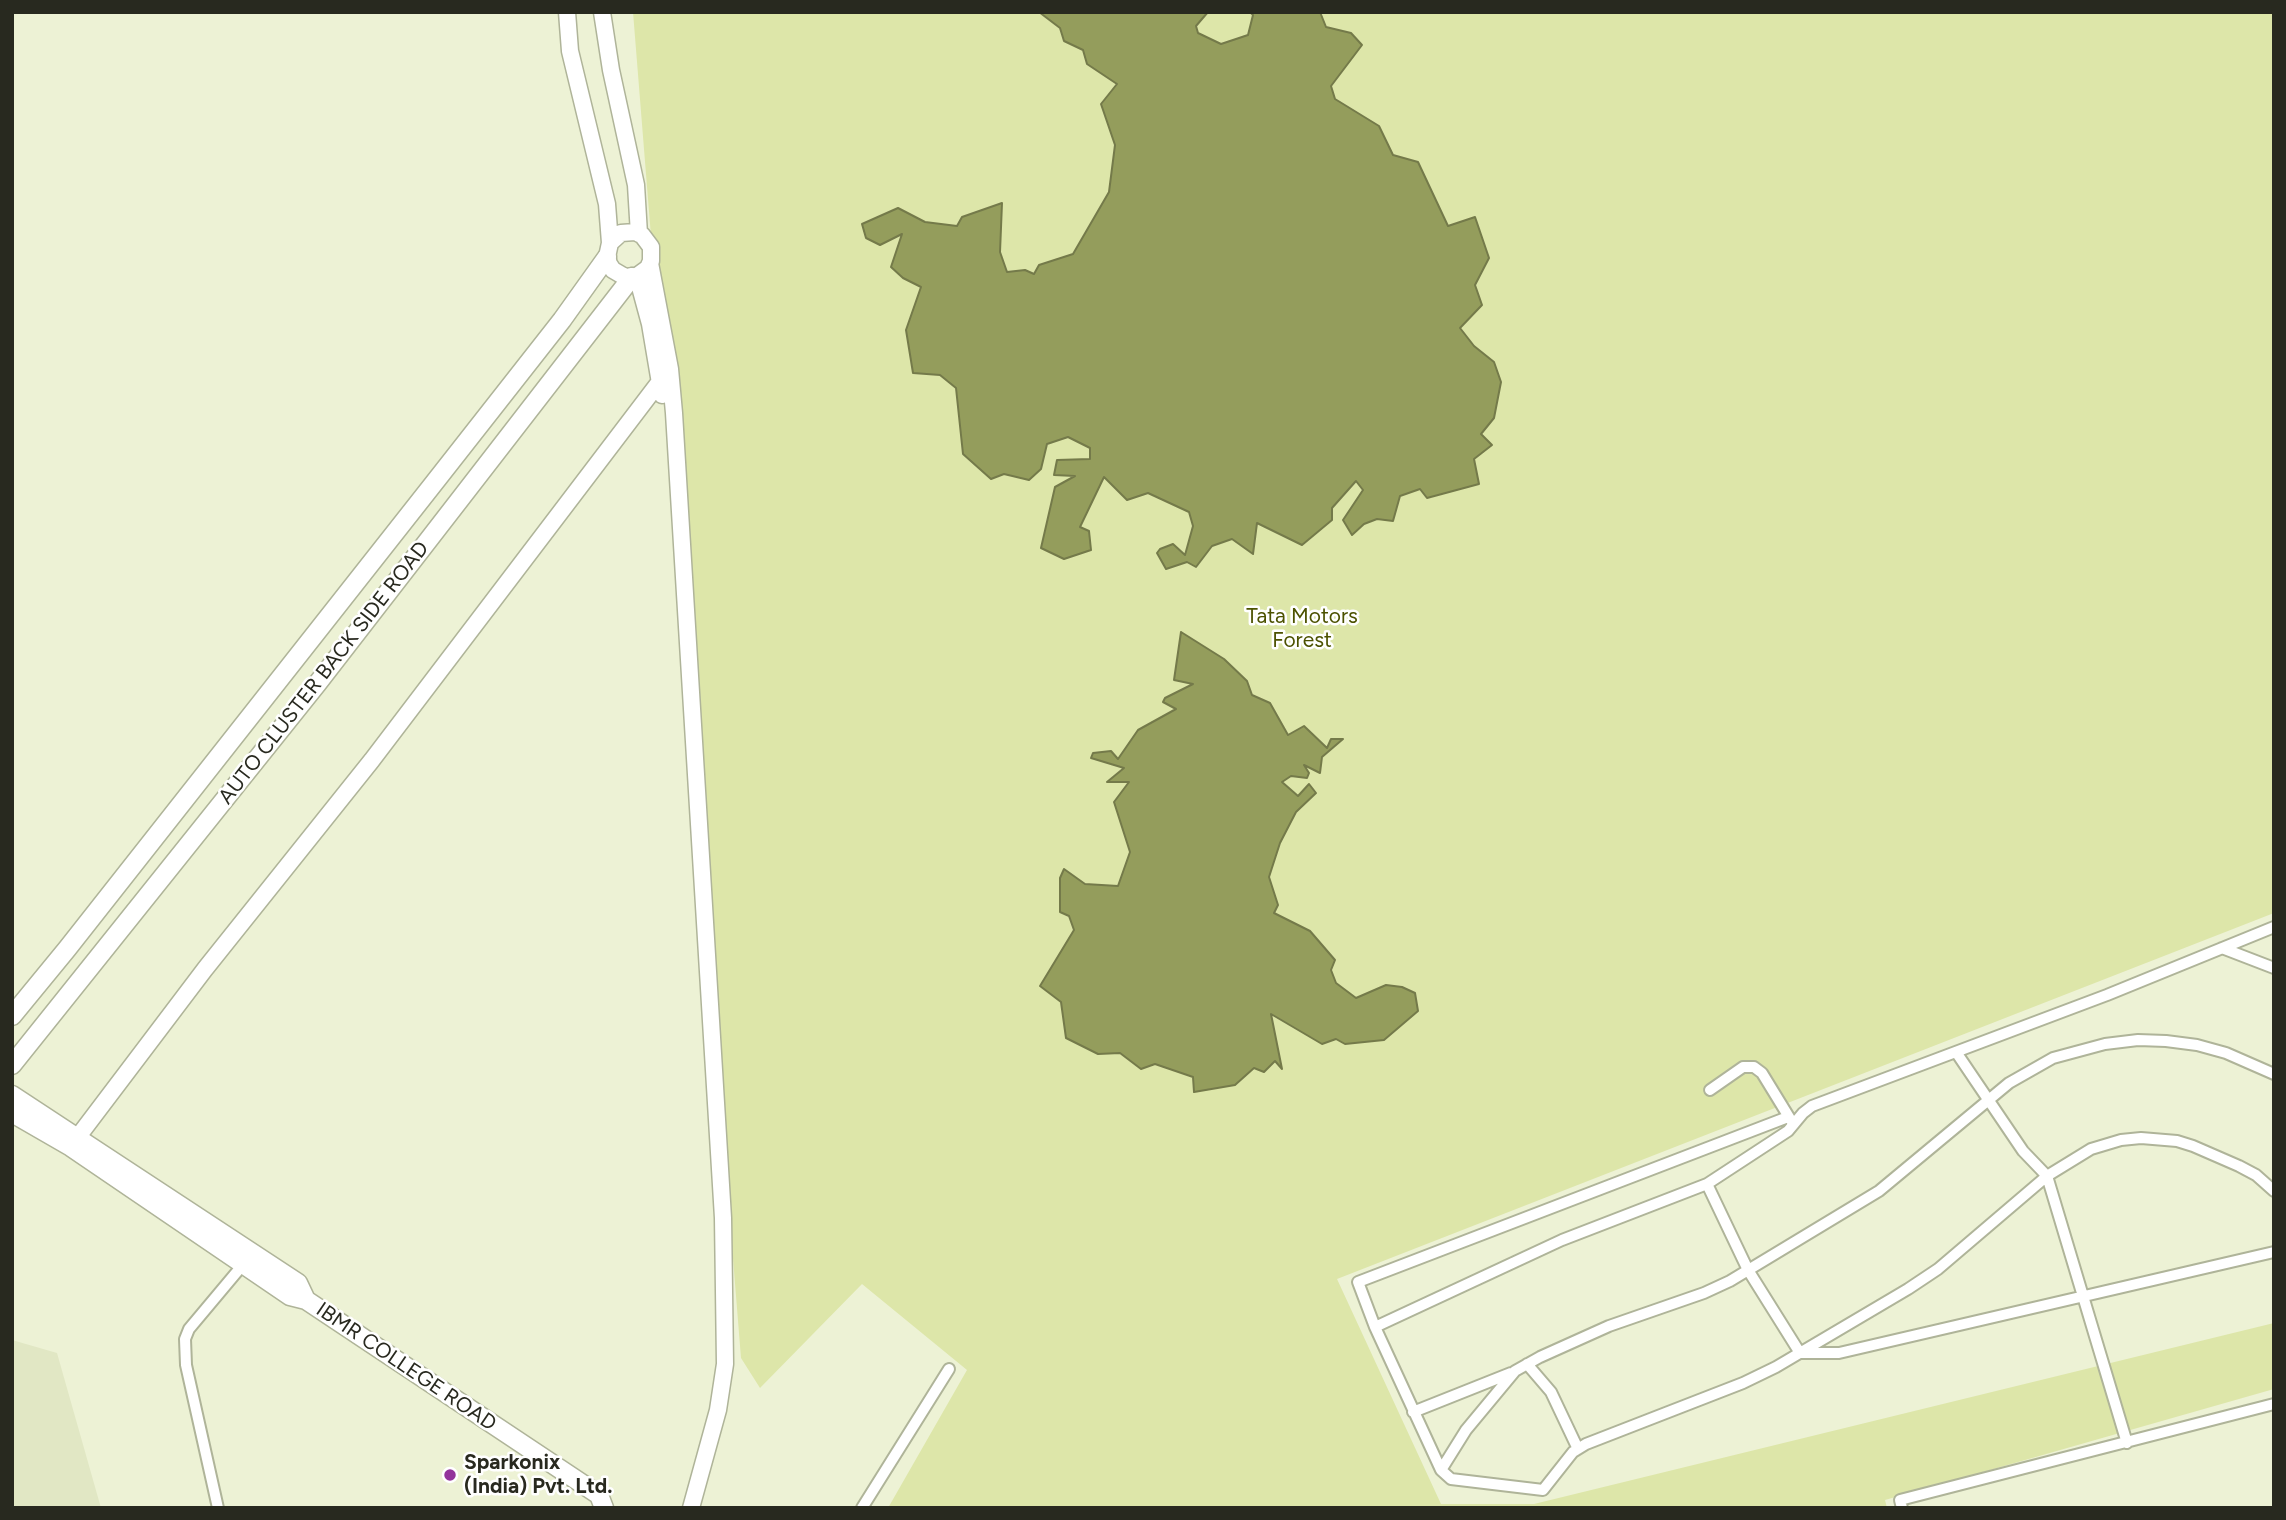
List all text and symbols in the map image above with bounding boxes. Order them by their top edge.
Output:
street label: AUTO CLUSTER BACK SIDE ROAD [214,537,434,809]
park label: Tata Motors Forest [1246,604,1358,654]
street label: IBMR COLLEGE ROAD [311,1297,501,1437]
place label: Sparkonix (India) Pvt. Ltd. [464,1450,612,1500]
marker: Sparkonix (India) Pvt. Ltd. [442,1467,458,1483]

